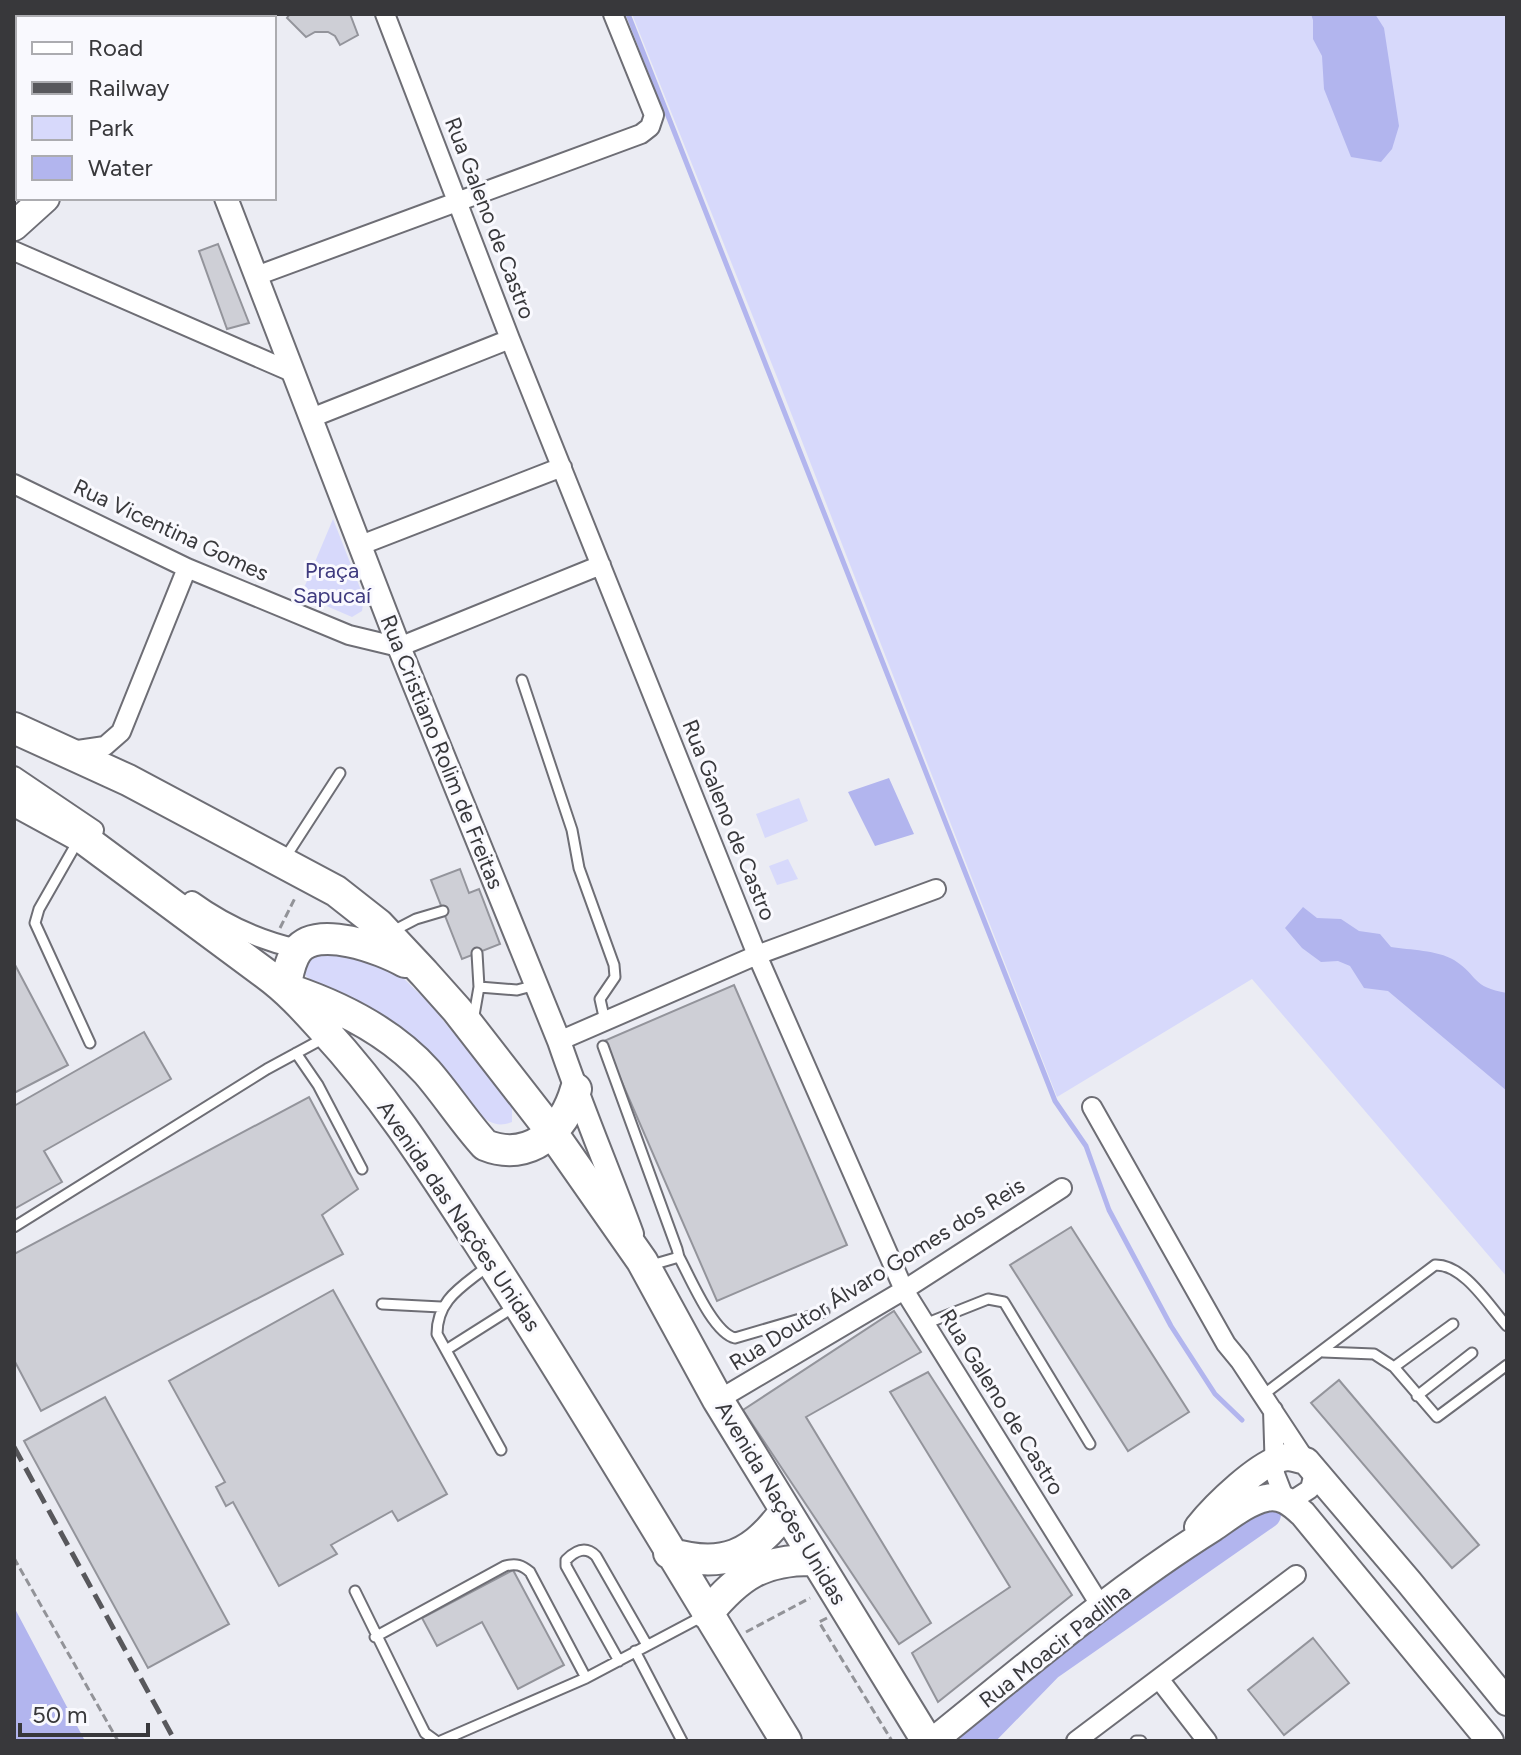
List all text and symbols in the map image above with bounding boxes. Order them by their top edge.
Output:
legend [16,16,276,200]
text: Road [88,33,143,62]
text: Railway [88,73,170,102]
text: Park [88,113,134,142]
street label: Rua Galeno de Castro [439,113,541,323]
text: Water [88,153,153,182]
street label: Rua Vicentina Gomes [69,473,273,587]
park label: Praça Sapucaí [293,557,372,609]
street label: Rua Cristiano Rolim de Freitas [375,611,509,893]
street label: Rua Galeno de Castro [676,716,782,924]
street label: Avenida das Nações Unidas [372,1096,546,1336]
street label: Rua Doutor Álvaro Gomes dos Reis [724,1172,1030,1376]
street label: Rua Galeno de Castro [934,1304,1070,1500]
street label: Avenida Nações Unidas [710,1396,852,1610]
street label: Rua Moacir Padilha [974,1578,1136,1714]
scale bar [20,1687,148,1737]
text: 50 m [32,1700,88,1729]

